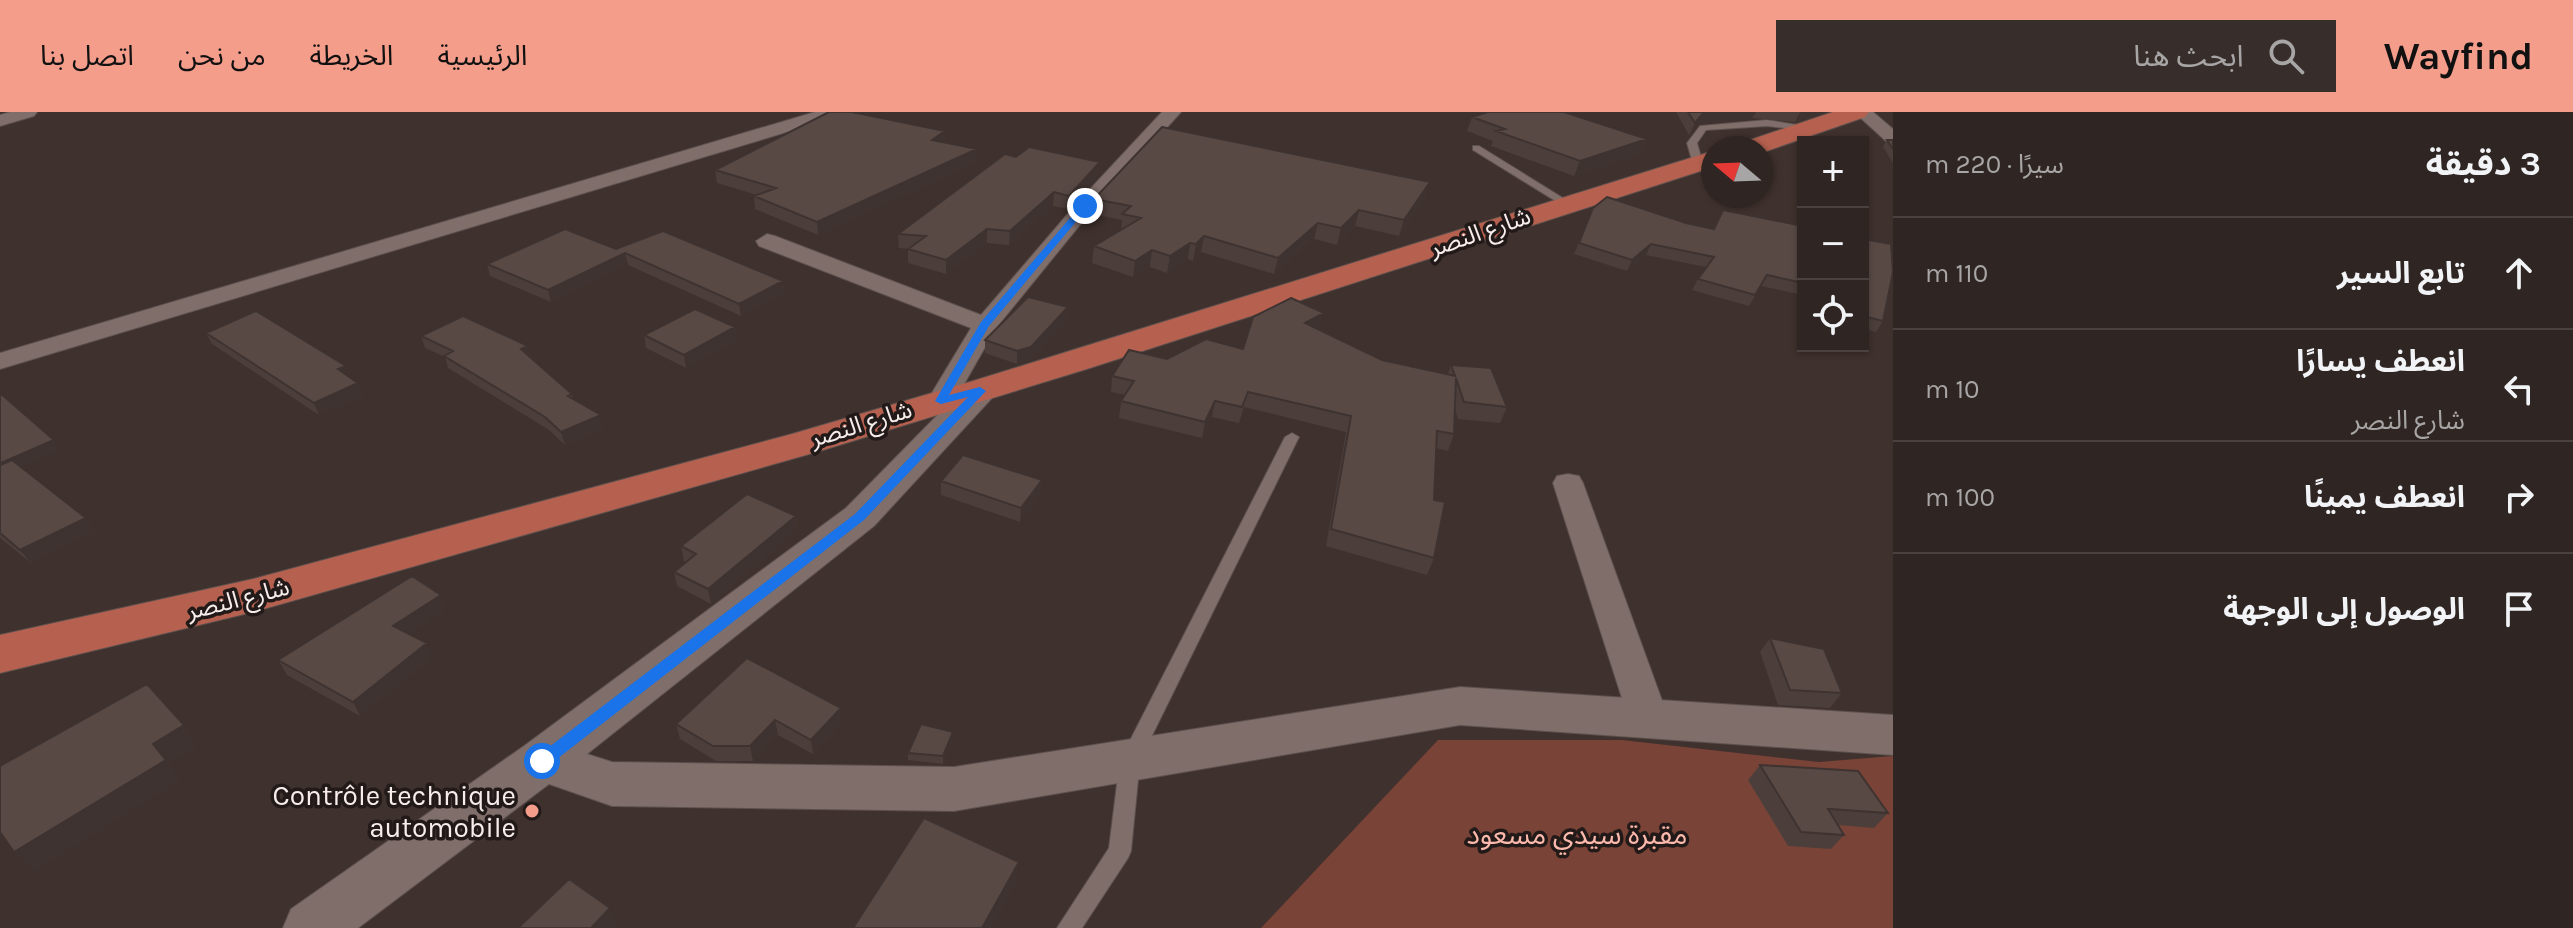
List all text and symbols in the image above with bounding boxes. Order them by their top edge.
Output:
search box [1776,20,2336,92]
icon: search [2264,34,2308,78]
text: Wayfind [2384,34,2533,79]
text: ابحث هنا [2133,38,2244,74]
text: اتصل بنا [40,39,134,72]
text: من نحن [178,39,266,72]
text: الخريطة [310,39,393,72]
text: الرئيسية [437,39,528,72]
north arrow [1701,136,1773,208]
map controls [1797,136,1869,352]
button: + [1797,136,1869,208]
text: 3 دقيقة [2426,144,2541,184]
text: سيرًا · 220 m [1925,149,2064,180]
route end [1067,188,1103,224]
street label: شارع النصر [1425,202,1535,265]
button: − [1797,208,1869,280]
icon: ahead [2497,251,2541,295]
text: تابع السير [2337,255,2465,291]
text: 110 m [1925,258,1988,289]
button: locate [1797,280,1869,352]
text: انعطف يسارًا [2296,343,2465,379]
icon: left [2497,367,2541,411]
text: 10 m [1925,374,1980,405]
street label: شارع النصر [806,395,916,456]
text: شارع النصر [2351,405,2465,436]
icon: right [2497,475,2541,519]
text: انعطف يمينًا [2304,479,2465,515]
text: 100 m [1925,482,1995,513]
street label: شارع النصر [183,573,293,628]
icon: arrive [2497,587,2541,631]
text: الوصول إلى الوجهة [2223,591,2465,627]
route start [524,743,560,779]
place label: Contrôle technique automobile [273,779,516,844]
marker: Contrôle technique automobile [523,802,541,820]
park label: مقبرة سيدي مسعود [1466,818,1688,855]

